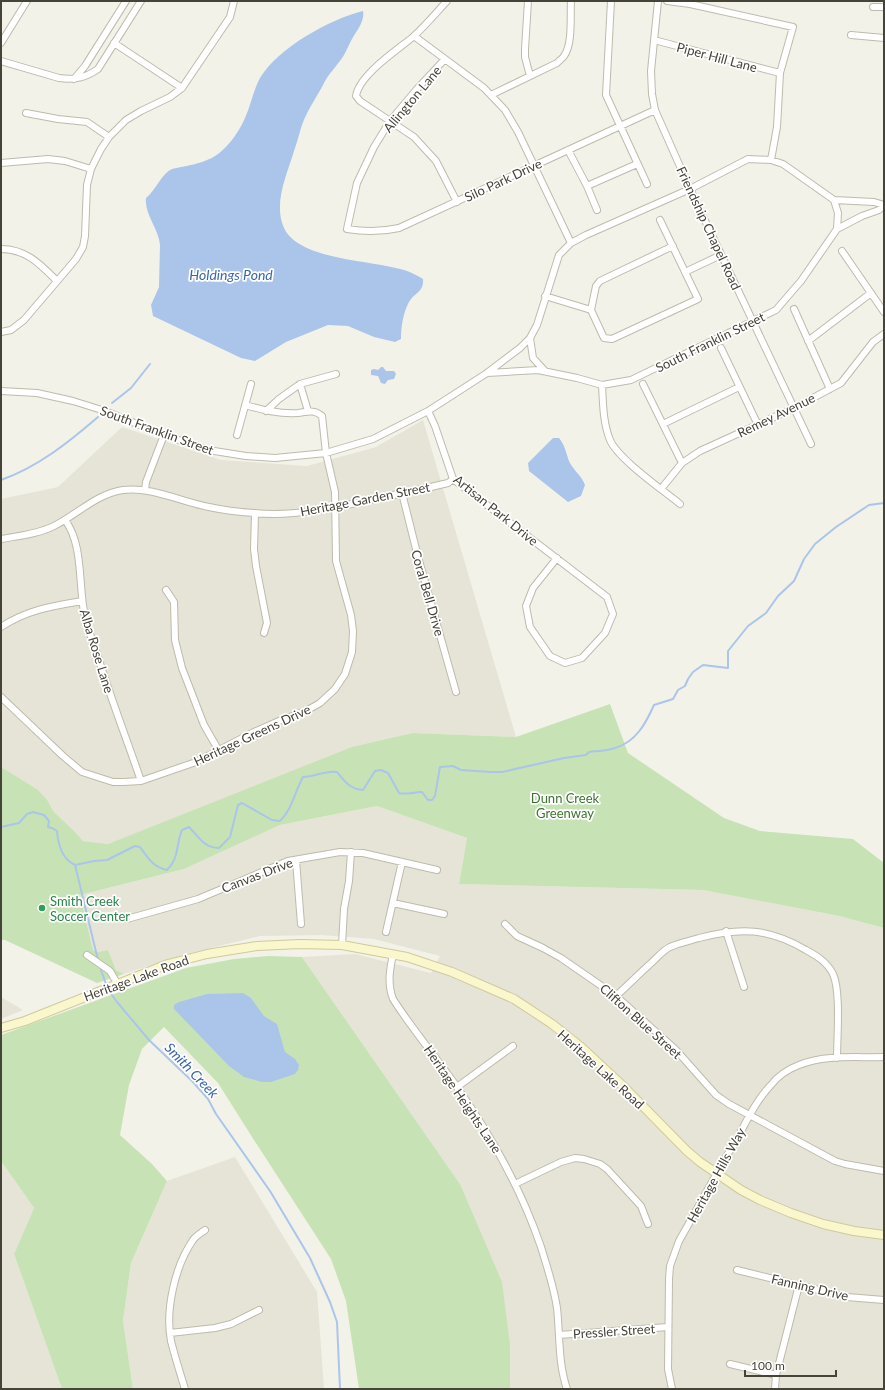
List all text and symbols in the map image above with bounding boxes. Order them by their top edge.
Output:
street label: Piper Hill Lane [675,39,759,75]
street label: Allington Lane [380,62,445,136]
street label: Silo Park Drive [462,155,544,205]
street label: Friendship Chapel Road [673,164,745,292]
water label: Holdings Pond [189,266,273,283]
street label: South Franklin Street [653,308,768,375]
street label: Remey Avenue [735,389,818,441]
street label: South Franklin Street [98,402,216,458]
street label: Artisan Park Drive [451,471,542,549]
street label: Heritage Garden Street [299,479,432,519]
street label: Coral Bell Drive [408,548,448,638]
street label: Alba Rose Lane [77,607,117,695]
street label: Heritage Greens Drive [191,701,313,769]
park label: Dunn Creek Greenway [531,790,600,821]
street label: Canvas Drive [219,854,295,896]
place label: Smith Creek Soccer Center [50,893,130,924]
marker: Smith Creek Soccer Center [37,903,47,913]
street label: Heritage Lake Road [81,952,191,1004]
street label: Clifton Blue Street [597,980,686,1062]
street label: Heritage Lake Road [554,1026,648,1112]
water label: Smith Creek [162,1039,223,1101]
street label: Heritage Heights Lane [421,1042,505,1156]
street label: Heritage Hills Way [683,1125,749,1225]
street label: Fanning Drive [770,1270,850,1304]
street label: Pressler Street [572,1320,656,1342]
scale bar [745,1352,836,1378]
text: 100 m [751,1358,785,1373]

